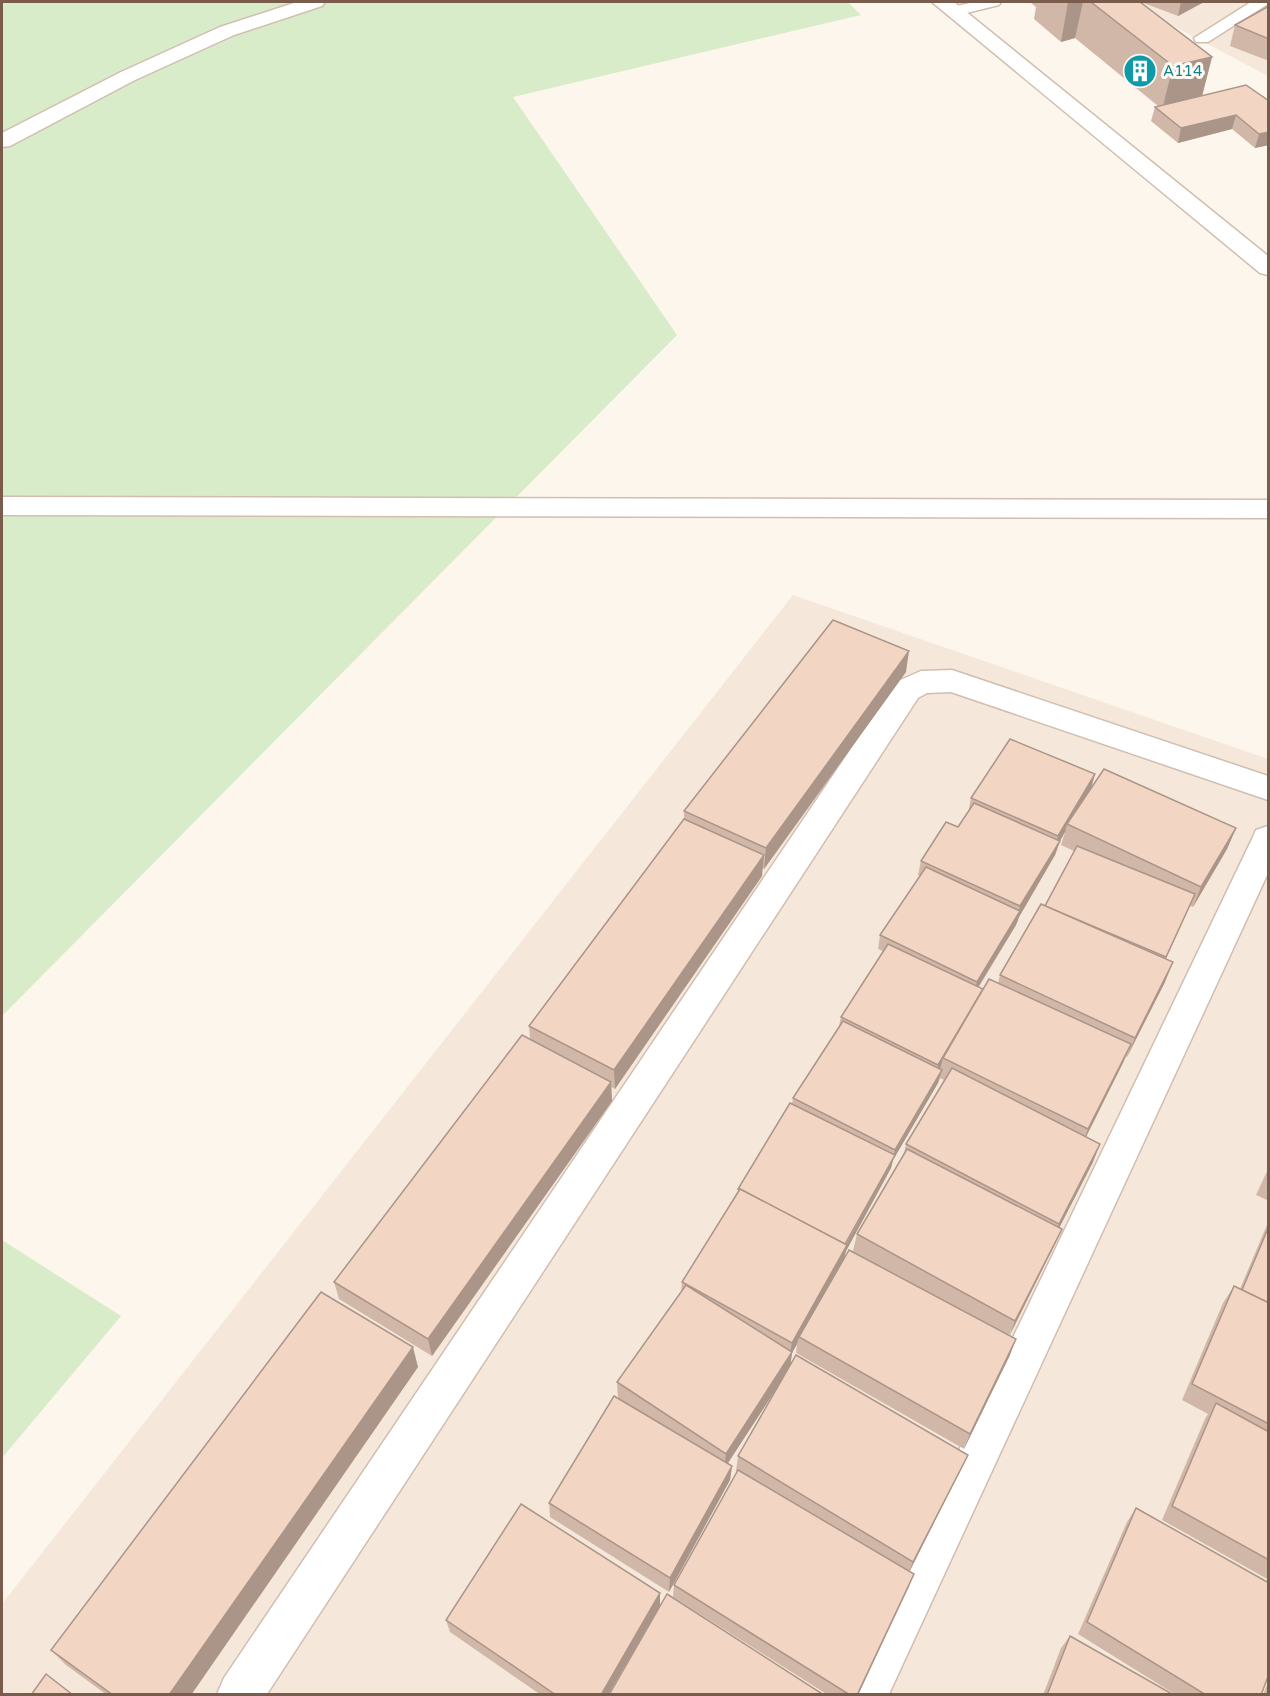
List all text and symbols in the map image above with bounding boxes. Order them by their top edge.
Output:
building icon: A114 [1122,53,1158,89]
place label: A114 [1163,62,1202,80]

